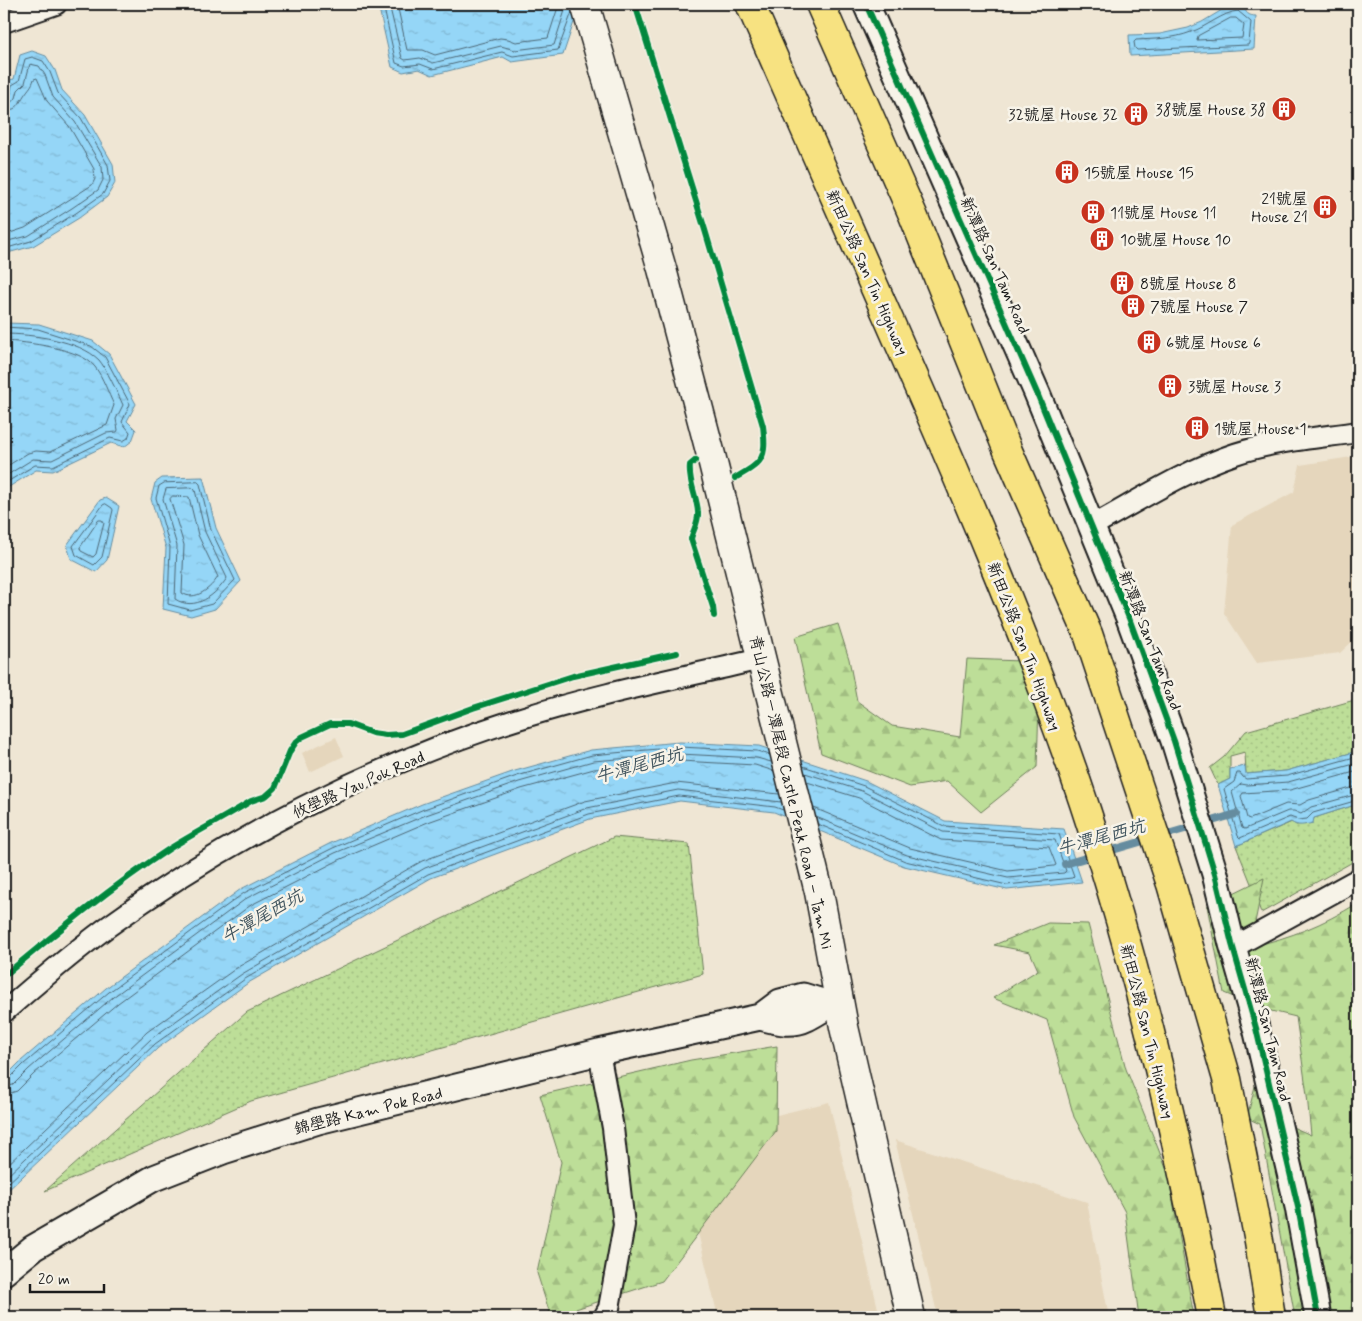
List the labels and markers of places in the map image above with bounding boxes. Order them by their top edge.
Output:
building icon: 38號屋 House 38 [1271,96,1297,122]
place label: 38號屋 House 38 [1156,100,1266,121]
building icon: 32號屋 House 32 [1123,101,1149,127]
place label: 32號屋 House 32 [1008,105,1118,126]
building icon: 15號屋 House 15 [1054,159,1080,185]
place label: 15號屋 House 15 [1084,163,1194,184]
place label: 21號屋 House 21 [1251,189,1308,228]
building icon: 21號屋 House 21 [1312,194,1338,220]
building icon: 11號屋 House 11 [1080,199,1106,225]
place label: 11號屋 House 11 [1110,203,1217,224]
building icon: 10號屋 House 10 [1089,226,1115,252]
place label: 10號屋 House 10 [1120,230,1231,251]
building icon: 8號屋 House 8 [1109,270,1135,296]
place label: 8號屋 House 8 [1140,274,1237,295]
building icon: 7號屋 House 7 [1120,293,1146,319]
place label: 7號屋 House 7 [1150,297,1248,318]
building icon: 6號屋 House 6 [1136,329,1162,355]
place label: 6號屋 House 6 [1166,333,1261,354]
building icon: 3號屋 House 3 [1157,373,1183,399]
place label: 3號屋 House 3 [1188,377,1281,398]
building icon: 1號屋 House 1 [1184,415,1210,441]
place label: 1號屋 House 1 [1214,419,1307,440]

